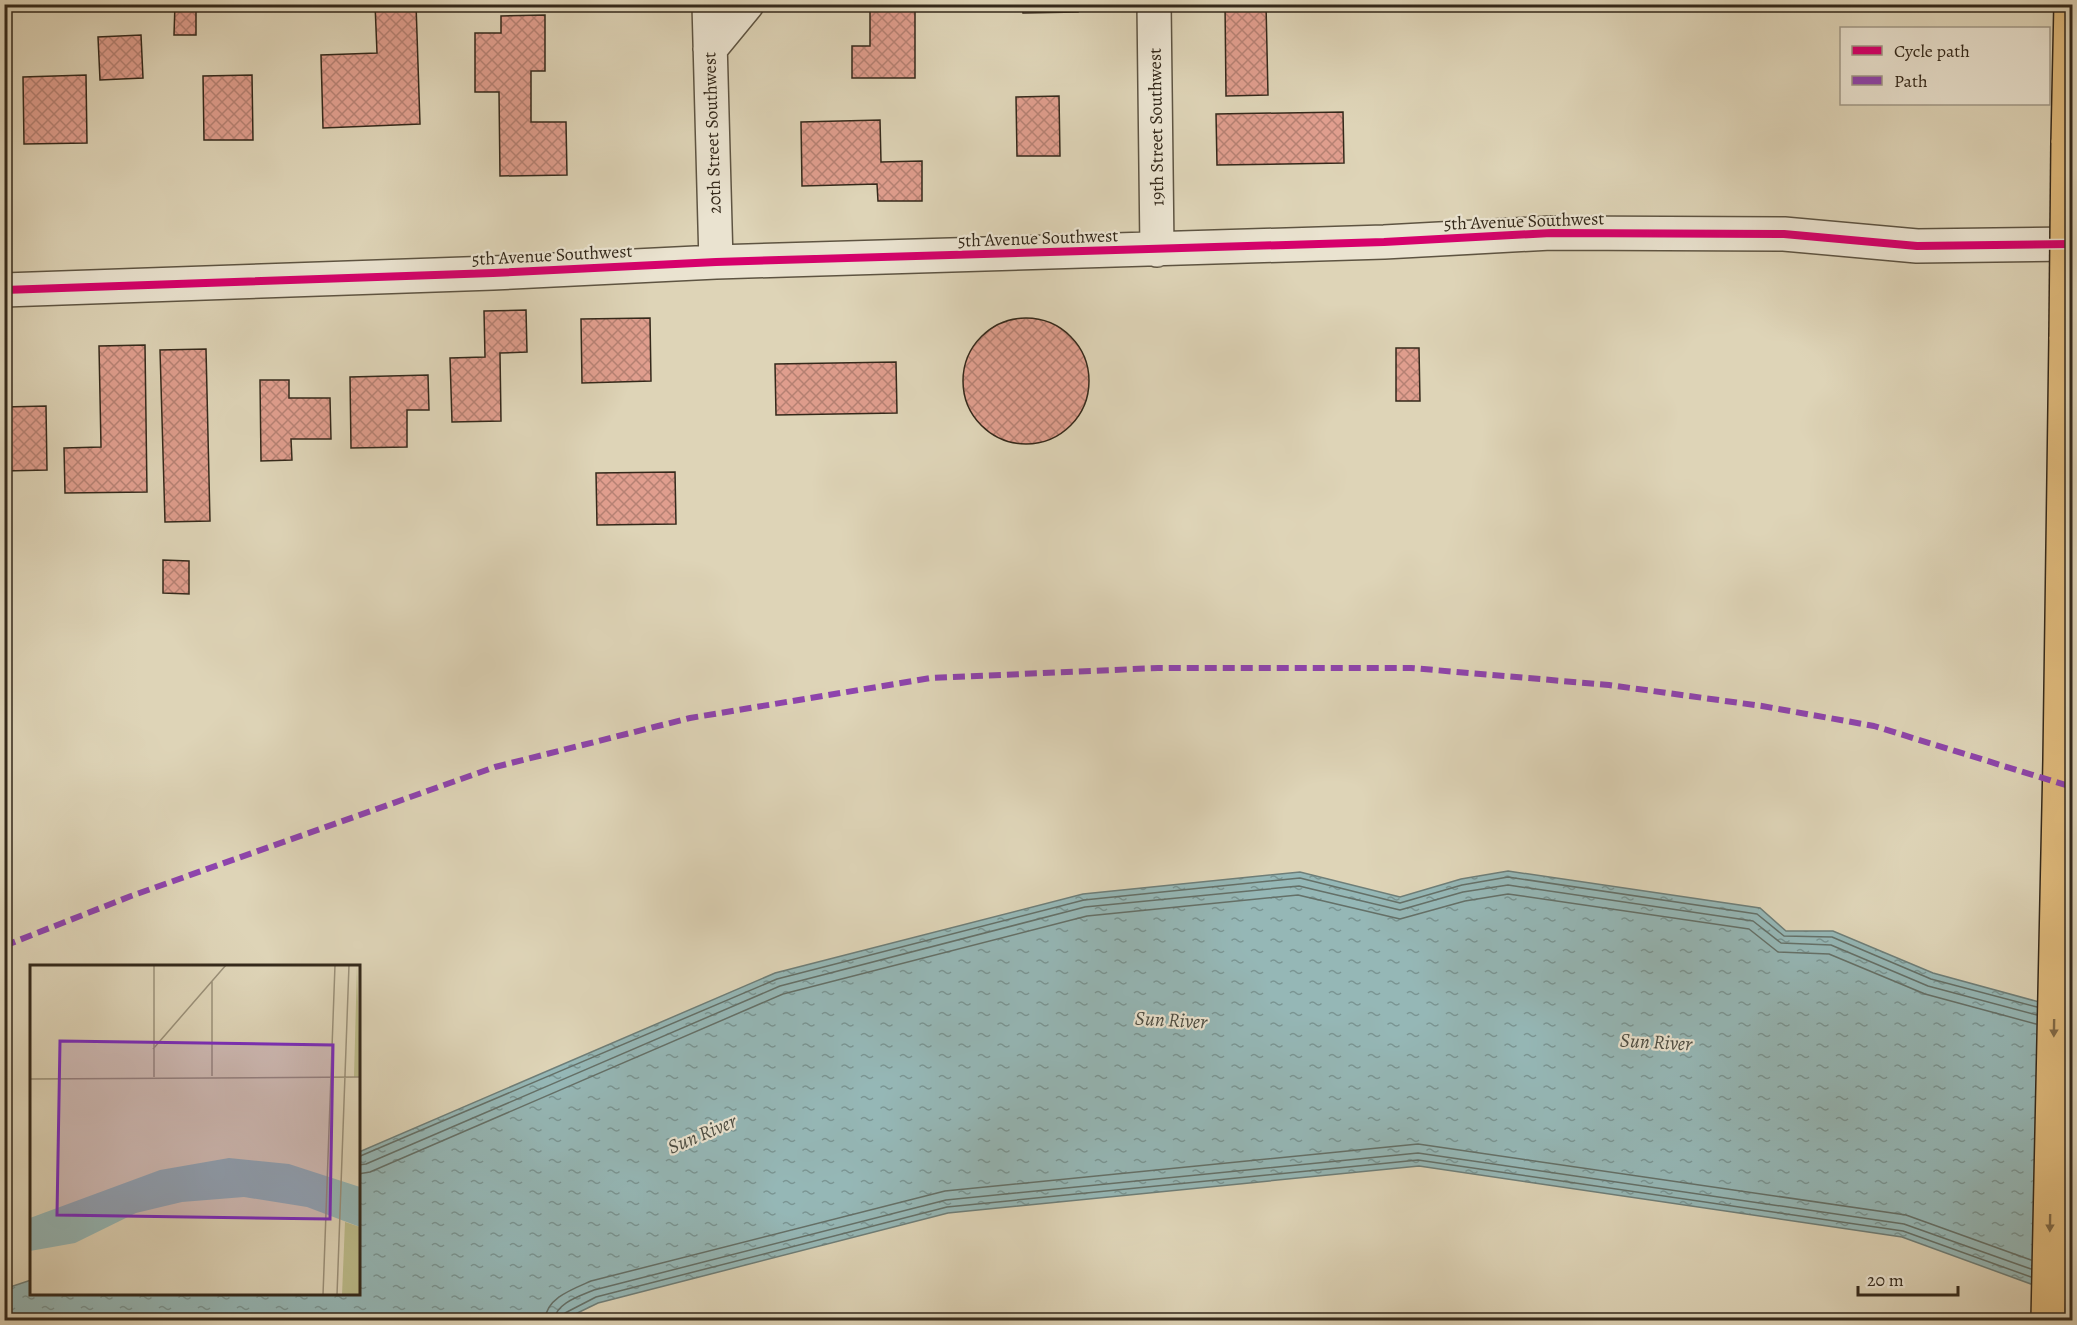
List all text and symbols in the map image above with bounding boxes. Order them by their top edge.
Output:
legend [1840,27,2050,105]
text: Cycle path [1894,39,1970,63]
street label: 19th Street Southwest [1143,48,1169,206]
street label: 20th Street Southwest [697,52,727,214]
text: Path [1894,69,1928,93]
street label: 5th Avenue Southwest [1443,206,1605,236]
street label: 5th Avenue Southwest [957,223,1119,253]
street label: 5th Avenue Southwest [471,239,633,271]
inset map [30,965,360,1295]
water label: Sun River [1134,1005,1209,1035]
one-way arrow [2049,1019,2059,1038]
water label: Sun River [1619,1027,1694,1057]
water label: Sun River [664,1107,741,1161]
one-way arrow [2045,1214,2055,1233]
scale bar [1858,1259,1958,1297]
text: 20 m [1867,1268,1904,1292]

